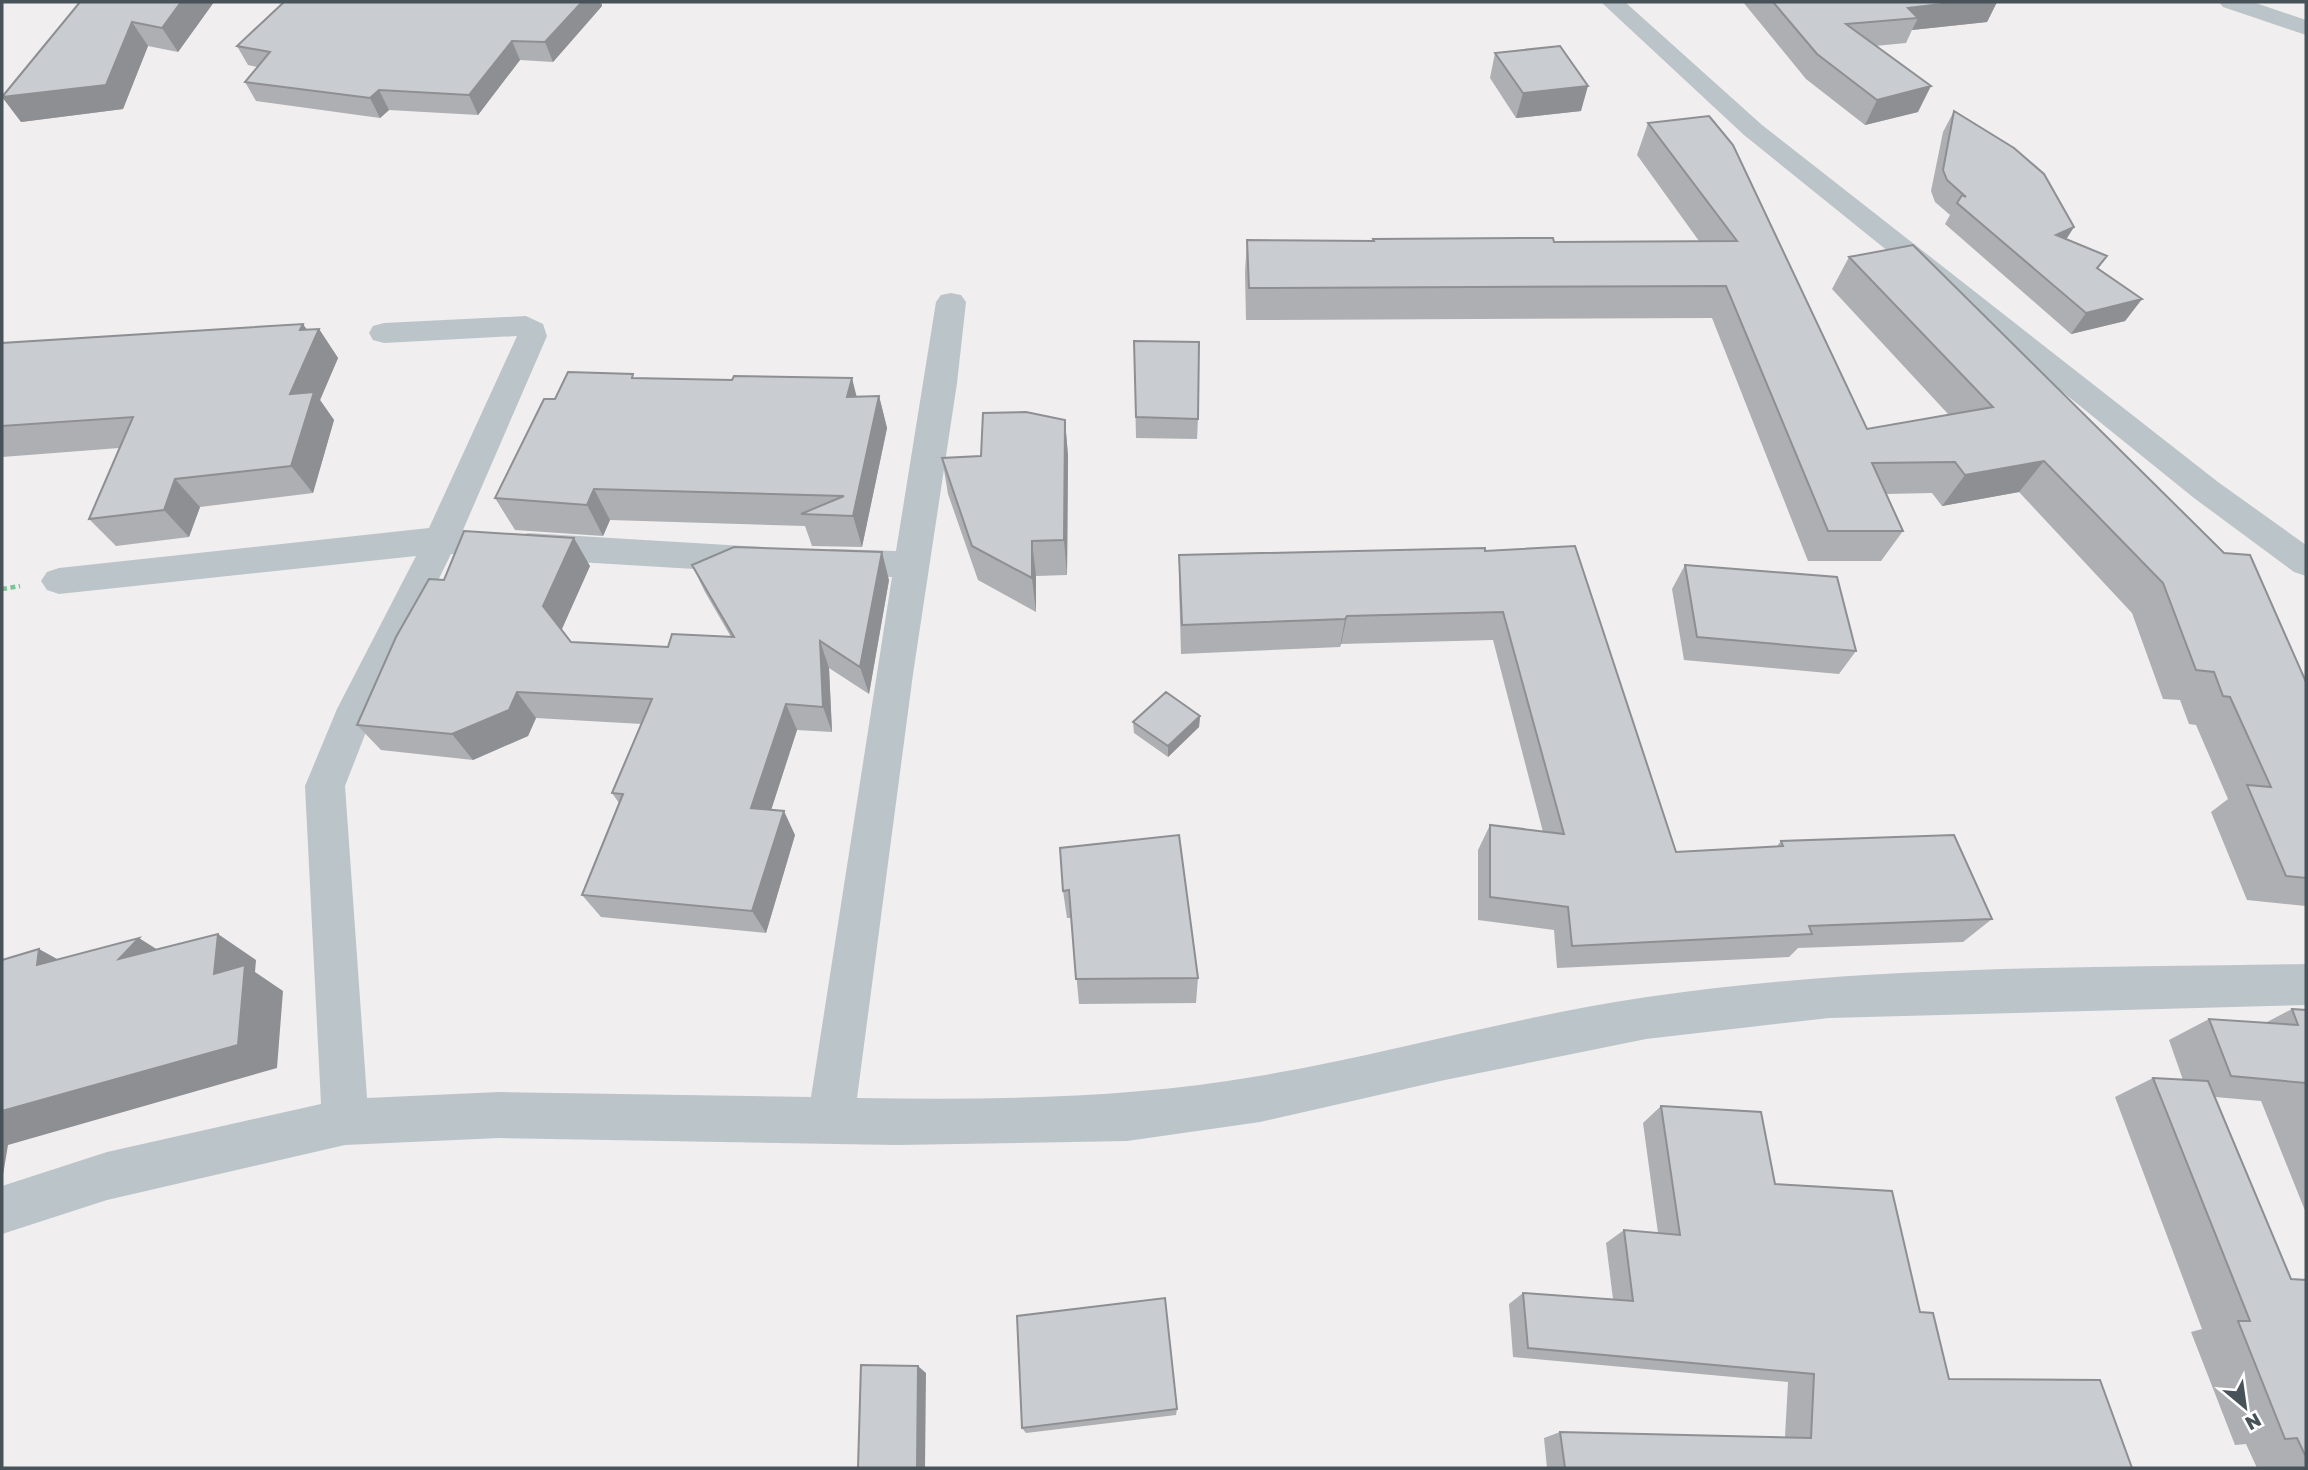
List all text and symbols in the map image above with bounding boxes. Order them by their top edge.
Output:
north arrow [2210,1372,2280,1442]
text: N [2242,1409,2265,1436]

